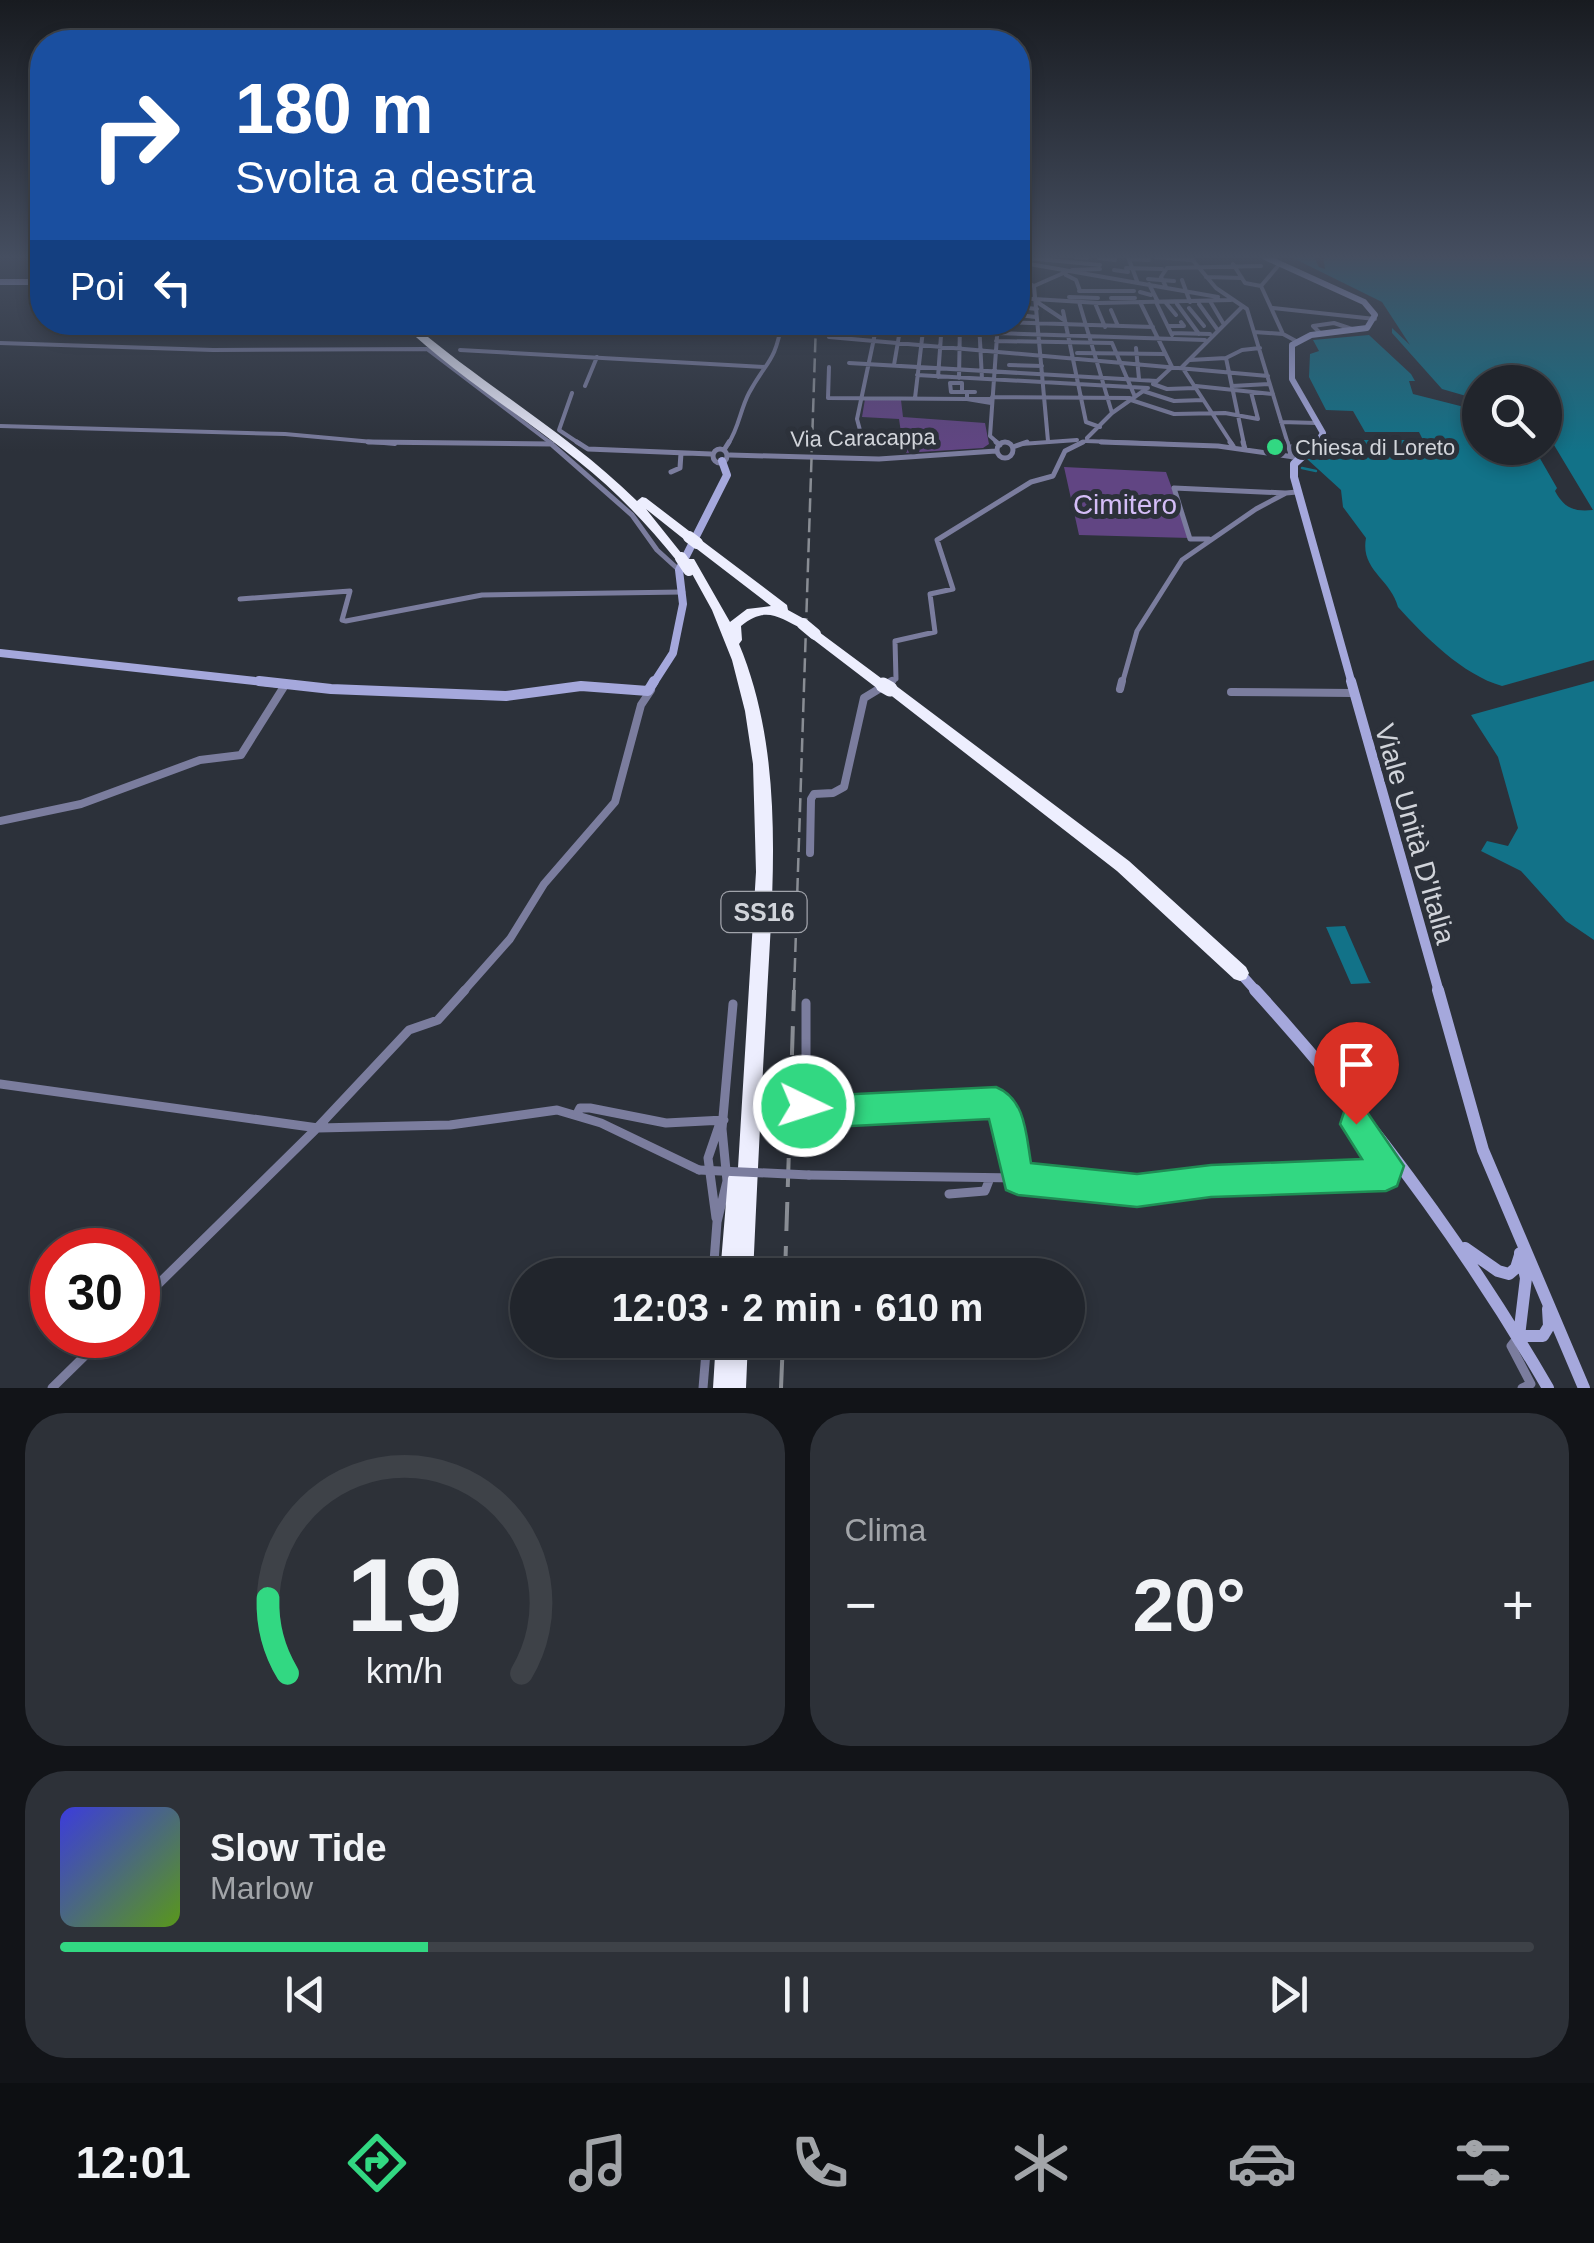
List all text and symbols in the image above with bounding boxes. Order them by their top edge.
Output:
icon: right [70,70,200,200]
text: 180 m [235,70,433,148]
text: Svolta a destra [235,152,535,203]
icon: left [145,260,200,315]
text: Poi [70,266,125,308]
map controls [1462,365,1562,465]
button: search [1462,365,1562,465]
street label: Via Caracappa [790,424,937,452]
place label: Chiesa di Loreto [1295,435,1455,460]
marker: Chiesa di Loreto [1264,436,1286,458]
park label: Cimitero [1073,489,1177,520]
street label: Viale Unità D'Italia [1369,720,1461,948]
road number: SS16 [722,892,806,932]
pin [1314,1022,1399,1125]
icon: arrive [1329,1037,1384,1092]
position arrow [752,1054,856,1158]
speed limit sign: 30 [30,1228,160,1358]
text: 12:03 · 2 min · 610 m [612,1287,983,1329]
text: Clima [845,1512,926,1548]
text: 19 [347,1537,463,1653]
text: 20° [1133,1563,1246,1647]
text: − [845,1574,877,1636]
text: + [1502,1574,1534,1636]
text: km/h [366,1651,443,1691]
text: Slow Tide [210,1827,387,1869]
text: Marlow [210,1870,313,1906]
icon: previous [278,1967,333,2022]
icon: pause [769,1967,824,2022]
icon: next [1261,1967,1316,2022]
icon: directions [342,2128,412,2198]
icon: music [563,2128,633,2198]
icon: phone [785,2128,855,2198]
icon: climate [1006,2128,1076,2198]
icon: car [1227,2128,1297,2198]
icon: filters [1448,2128,1518,2198]
text: 12:01 [76,2137,191,2188]

